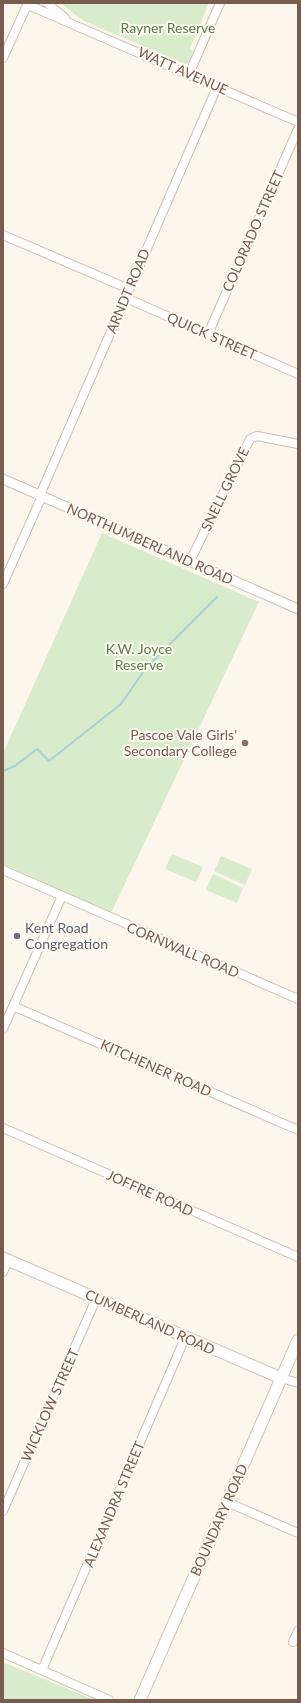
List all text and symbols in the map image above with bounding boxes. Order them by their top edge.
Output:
park label: Rayner Reserve [121,19,215,36]
street label: WATT AVENUE [135,43,231,98]
street label: COLORADO STREET [218,167,287,294]
street label: ARNDT ROAD [102,246,153,336]
street label: QUICK STREET [165,308,260,363]
street label: SNELL GROVE [197,444,252,534]
street label: NORTHUMBERLAND ROAD [65,499,236,588]
park label: K.W. Joyce Reserve [106,640,172,673]
place label: Pascoe Vale Girls' Secondary College [124,726,237,759]
marker: Pascoe Vale Girls' Secondary College [240,738,250,748]
street label: CORNWALL ROAD [124,918,242,981]
place label: Kent Road Congregation [25,919,108,952]
marker: Kent Road Congregation [12,931,22,941]
street label: KITCHENER ROAD [98,1035,214,1100]
street label: JOFFRE ROAD [104,1166,196,1219]
street label: CUMBERLAND ROAD [83,1285,218,1358]
street label: WICKLOW STREET [17,1345,82,1464]
street label: ALEXANDRA STREET [79,1438,148,1569]
street label: BOUNDARY ROAD [186,1461,251,1579]

